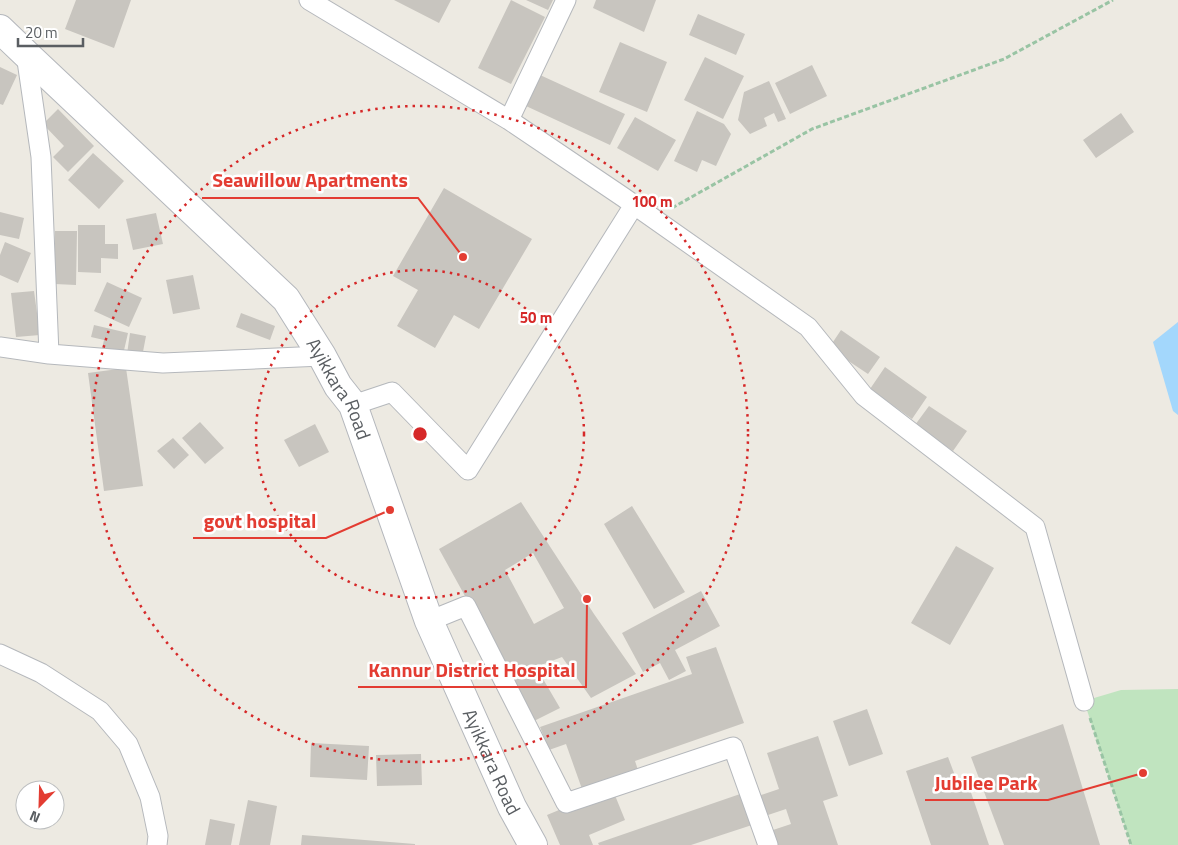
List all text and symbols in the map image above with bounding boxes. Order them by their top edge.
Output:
scale bar [18,15,82,47]
text: 20 m [25,21,58,44]
callout: Seawillow Apartments [202,163,418,198]
text: Seawillow Apartments [212,164,408,195]
text: 100 m [631,190,673,213]
text: 50 m [520,306,552,329]
street label: Ayikkara Road [300,332,379,443]
centre of rings [411,425,429,443]
callout: govt hospital [193,503,326,538]
text: govt hospital [204,505,316,536]
callout: Kannur District Hospital [358,652,586,687]
text: Kannur District Hospital [368,654,576,685]
street label: Ayikkara Road [456,704,529,820]
callout: Jubilee Park [925,765,1048,800]
text: Jubilee Park [935,767,1038,798]
north arrow [15,780,65,830]
text: N [26,806,43,829]

